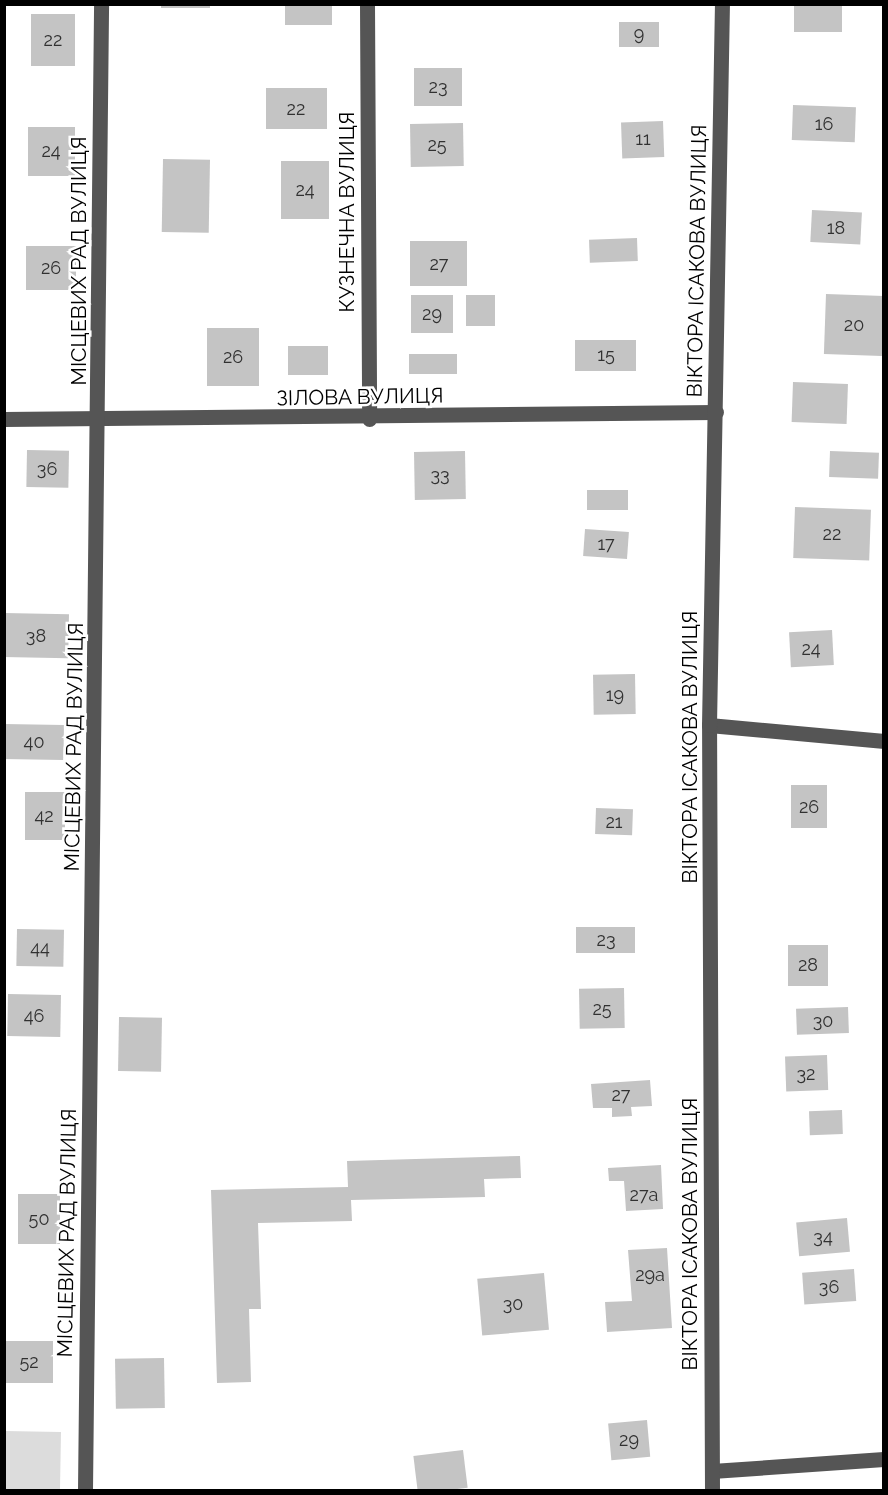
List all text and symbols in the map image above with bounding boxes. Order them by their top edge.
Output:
house number: 9 [634,23,644,45]
house number: 22 [44,29,62,51]
house number: 23 [429,76,447,98]
house number: 22 [287,98,305,120]
street label: КУЗНЕЧНА ВУЛИЦЯ [334,111,360,313]
house number: 16 [815,113,833,135]
street label: ВІКТОРА ІСАКОВА ВУЛИЦЯ [682,124,712,398]
house number: 11 [635,128,651,150]
house number: 25 [427,134,447,156]
street label: МІСЦЕВИХ РАД ВУЛИЦЯ [66,136,92,386]
house number: 24 [41,140,61,162]
house number: 24 [295,179,315,201]
house number: 18 [827,217,845,239]
house number: 27 [429,253,449,275]
house number: 26 [41,257,61,279]
house number: 29 [422,303,442,325]
house number: 20 [844,314,864,336]
house number: 15 [597,344,615,366]
house number: 26 [223,346,243,368]
street label: ЗІЛОВА ВУЛИЦЯ [276,383,444,411]
house number: 36 [37,458,57,480]
house number: 33 [430,464,450,486]
house number: 22 [823,523,841,545]
house number: 17 [597,533,615,555]
street label: ВІКТОРА ІСАКОВА ВУЛИЦЯ [677,610,703,884]
street label: МІСЦЕВИХ РАД ВУЛИЦЯ [59,622,89,872]
house number: 38 [26,625,46,647]
house number: 24 [801,638,821,660]
house number: 19 [606,684,624,706]
house number: 40 [24,731,44,753]
house number: 26 [799,796,819,818]
house number: 42 [34,805,54,827]
house number: 21 [605,811,623,833]
house number: 23 [597,929,615,951]
house number: 44 [30,937,50,959]
house number: 28 [798,954,818,976]
house number: 25 [592,998,612,1020]
house number: 46 [24,1005,44,1027]
house number: 30 [813,1010,833,1032]
house number: 32 [797,1063,815,1085]
house number: 27 [611,1084,631,1106]
street label: ВІКТОРА ІСАКОВА ВУЛИЦЯ [677,1097,703,1371]
street label: МІСЦЕВИХ РАД ВУЛИЦЯ [52,1108,82,1358]
house number: 27а [630,1184,658,1206]
house number: 50 [29,1208,49,1230]
house number: 34 [813,1226,833,1248]
house number: 29а [635,1264,665,1286]
house number: 36 [819,1276,839,1298]
house number: 30 [503,1293,523,1315]
house number: 52 [19,1351,39,1373]
house number: 29 [619,1429,639,1451]

